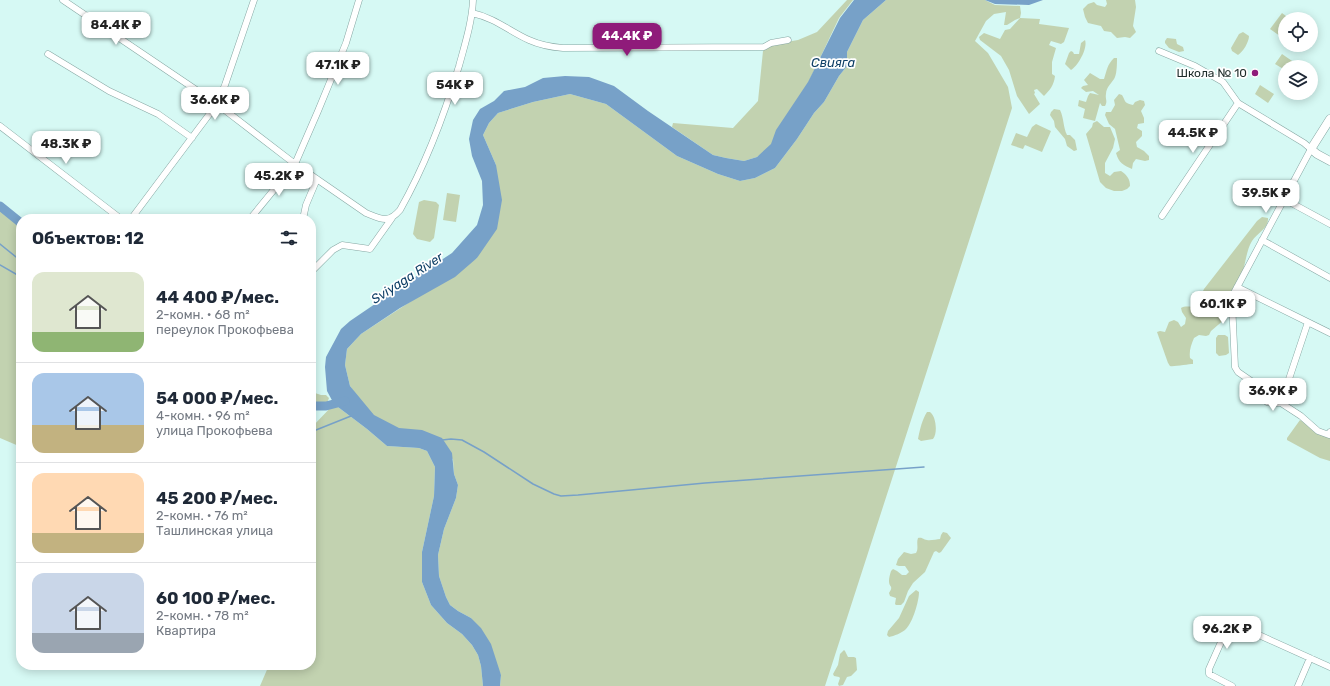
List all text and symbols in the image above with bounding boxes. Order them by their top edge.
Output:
pin: 84.4K ₽ [79,12,153,46]
map controls [1278,12,1318,100]
button: locate [1278,12,1318,52]
text: 84.4K ₽ [91,17,141,32]
pin: 44.4K ₽ [590,23,664,57]
text: 44.4K ₽ [602,28,652,43]
pin: 47.1K ₽ [301,52,375,86]
water label: Свияга [811,55,855,70]
text: 47.1K ₽ [315,57,361,72]
button: layers [1278,60,1318,100]
place label: Школа № 10 [1176,66,1247,80]
marker: Школа № 10 [1250,68,1260,78]
pin: 54K ₽ [427,72,483,106]
text: 54K ₽ [436,77,474,92]
pin: 36.6K ₽ [178,87,252,121]
text: 36.6K ₽ [190,92,240,107]
pin: 44.5K ₽ [1156,120,1230,154]
text: 44.5K ₽ [1168,125,1218,140]
pin: 48.3K ₽ [29,131,103,165]
text: 48.3K ₽ [41,136,91,151]
pin: 45.2K ₽ [242,163,316,197]
text: 45.2K ₽ [254,168,304,183]
pin: 39.5K ₽ [1229,180,1303,214]
text: 39.5K ₽ [1241,185,1291,200]
icon: filters [278,227,300,249]
text: Объектов: 12 [32,228,144,248]
water label: Sviyaga River [368,249,447,308]
text: 44 400 ₽/мес. [156,287,279,307]
icon: home [64,288,112,336]
pin: 60.1K ₽ [1186,291,1260,325]
text: 60.1K ₽ [1199,296,1247,311]
text: 2-комн. · 68 m² [156,307,250,322]
text: переулок Прокофьева [156,322,294,337]
pin: 36.9K ₽ [1236,378,1310,412]
text: 36.9K ₽ [1248,383,1298,398]
text: 54 000 ₽/мес. [156,388,278,408]
icon: home [64,389,112,437]
text: 4-комн. · 96 m² [156,408,250,423]
text: улица Прокофьева [156,423,273,438]
text: 45 200 ₽/мес. [156,488,278,508]
icon: home [64,489,112,537]
text: 2-комн. · 76 m² [156,508,248,523]
text: Ташлинская улица [156,523,273,538]
text: 60 100 ₽/мес. [156,588,275,608]
icon: home [64,589,112,637]
text: 2-комн. · 78 m² [156,608,249,623]
pin: 96.2K ₽ [1190,616,1264,650]
text: 96.2K ₽ [1202,621,1252,636]
text: Квартира [156,623,216,638]

